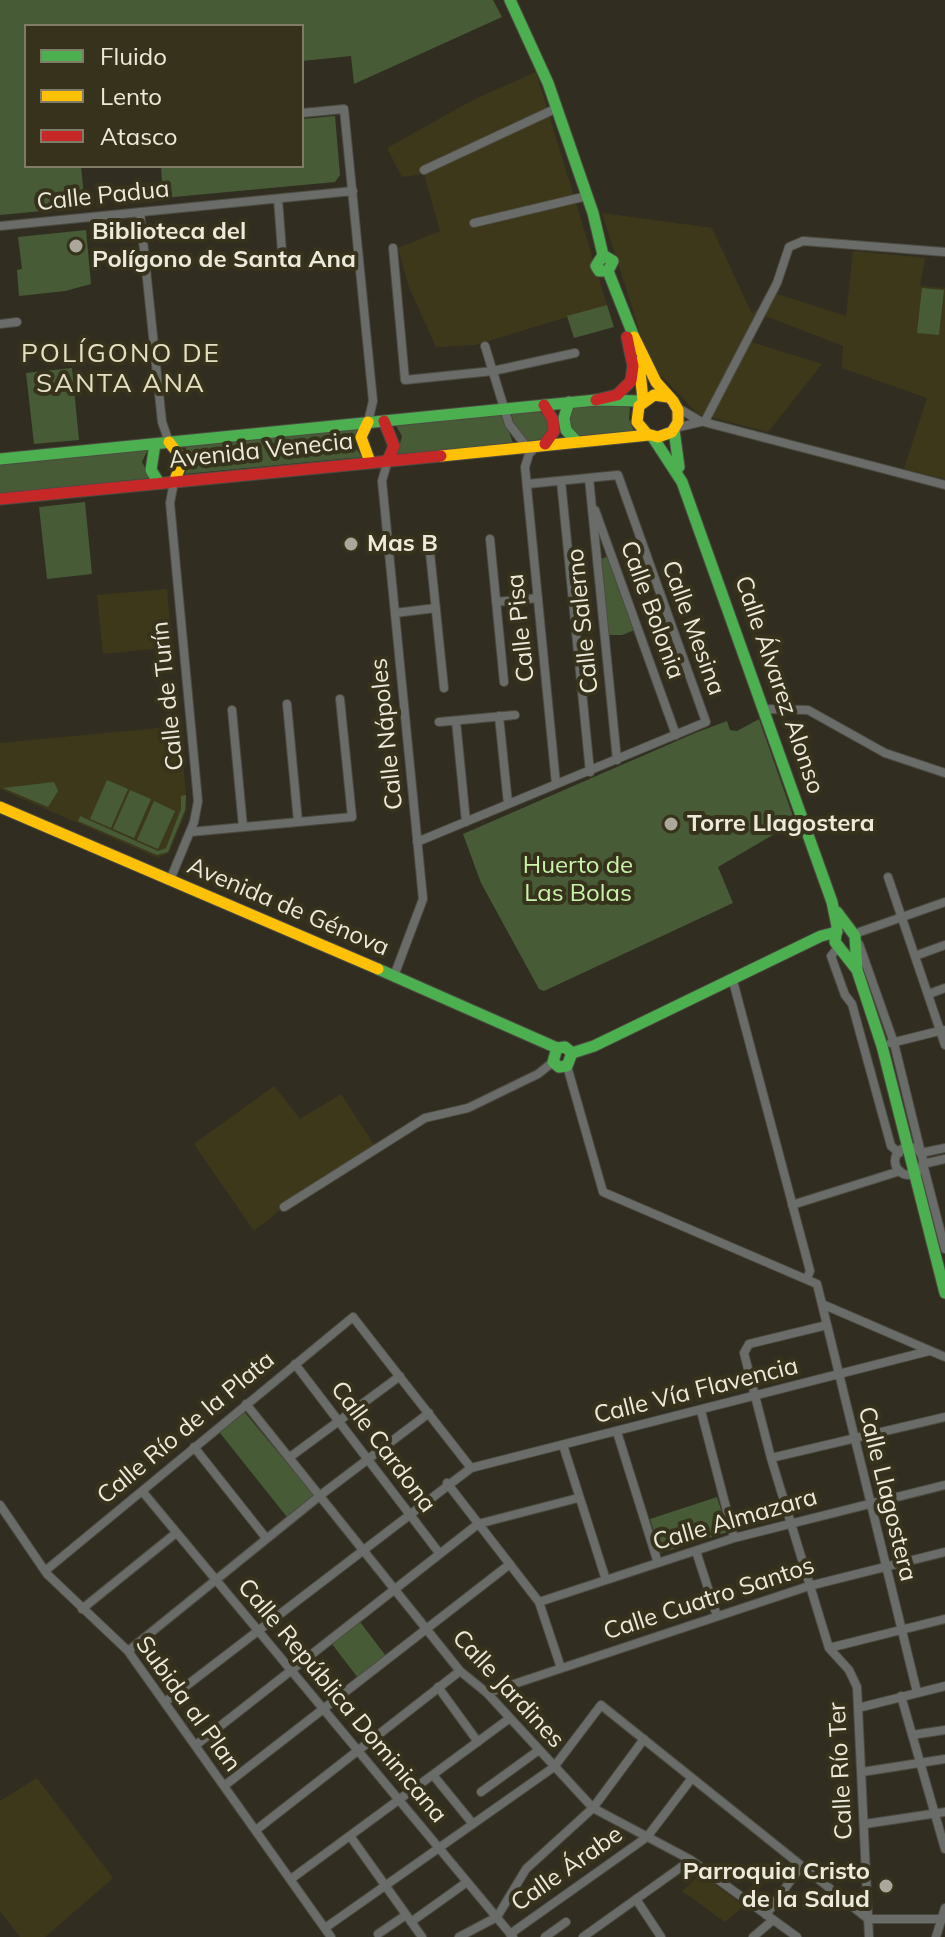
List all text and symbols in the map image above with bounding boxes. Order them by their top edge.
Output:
legend [24,24,304,168]
text: Fluido [100,41,167,71]
text: Lento [100,81,162,111]
text: Atasco [100,121,177,151]
street label: Calle Padua [35,175,171,217]
place label: Biblioteca del Polígono de Santa Ana [92,218,356,274]
marker: Biblioteca del Polígono de Santa Ana [67,237,85,255]
district label: POLÍGONO DE SANTA ANA [21,338,221,400]
street label: Avenida Venecia [168,427,354,475]
place label: Mas B [367,530,438,558]
marker: Mas B [342,535,360,553]
street label: Calle Bolonia [614,537,690,683]
street label: Calle Salerno [561,547,605,695]
street label: Calle Mesina [655,557,731,699]
street label: Calle Pisa [501,572,541,684]
street label: Calle Álvarez Alonso [728,572,830,798]
street label: Calle de Turín [146,620,190,772]
street label: Calle Nápoles [365,657,409,811]
place label: Torre Llagostera [687,810,875,838]
marker: Torre Llagostera [662,815,680,833]
street label: Avenida de Génova [183,851,393,963]
park label: Huerto de Las Bolas [523,852,633,908]
street label: Calle Río de la Plata [92,1346,280,1510]
street label: Calle Vía Flavencia [591,1352,801,1430]
street label: Calle Cardona [324,1376,442,1518]
street label: Calle Llagostera [851,1404,923,1584]
street label: Calle Almazara [649,1483,821,1557]
street label: Calle Cuatro Santos [600,1551,818,1647]
street label: Calle República Dominicana [231,1573,453,1829]
street label: Calle Jardines [446,1624,570,1754]
street label: Subida al Plan [129,1631,247,1777]
street label: Calle Río Ter [823,1701,859,1841]
street label: Calle Árabe [506,1820,628,1918]
place label: Parroquia Cristo de la Salud [683,1858,870,1914]
marker: Parroquia Cristo de la Salud [877,1877,895,1895]

